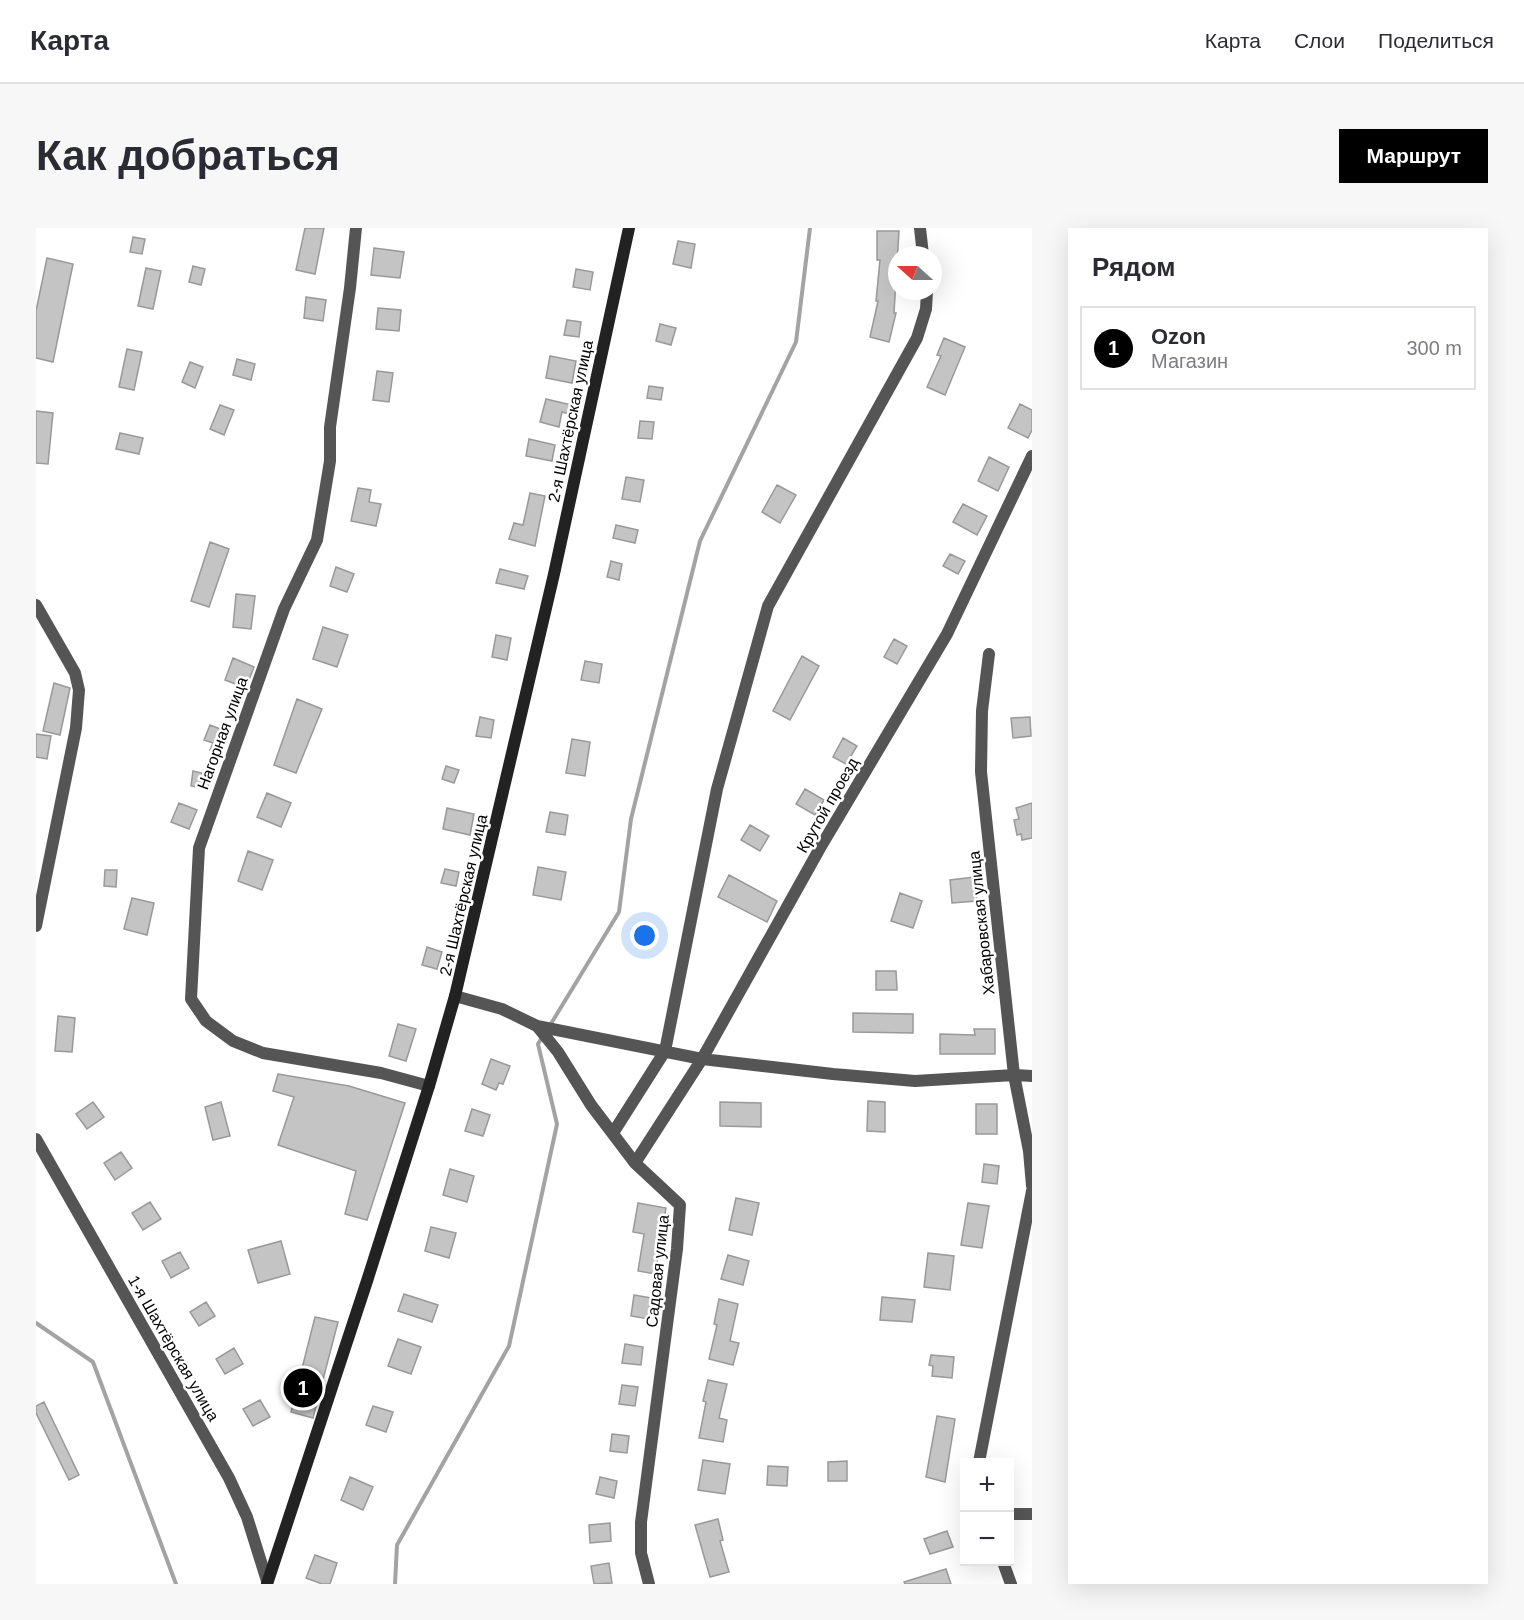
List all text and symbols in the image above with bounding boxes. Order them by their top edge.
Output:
text: Карта [30,25,109,56]
text: Карта [1205,29,1261,52]
text: Слои [1294,29,1345,52]
text: Поделиться [1378,29,1494,52]
button: Маршрут [1339,129,1488,183]
text: Как добраться [36,132,340,179]
north arrow [888,246,942,300]
text: Рядом [1092,252,1175,282]
text: Ozon [1151,324,1206,349]
text: 1 [1108,337,1119,359]
text: 300 m [1406,337,1462,359]
street label: 2-я Шахтёрская улица [545,338,596,504]
text: Магазин [1151,350,1228,372]
street label: Нагорная улица [194,674,251,792]
street label: Крутой проезд [793,754,862,856]
street label: 2-я Шахтёрская улица [437,813,490,978]
street label: Хабаровская улица [965,850,998,996]
your location [630,921,659,950]
street label: Садовая улица [643,1214,672,1328]
street label: 1-я Шахтёрская улица [125,1272,222,1424]
pin: 1 [284,1366,322,1410]
map controls [960,1458,1014,1566]
button: + [960,1458,1014,1512]
button: − [960,1512,1014,1566]

